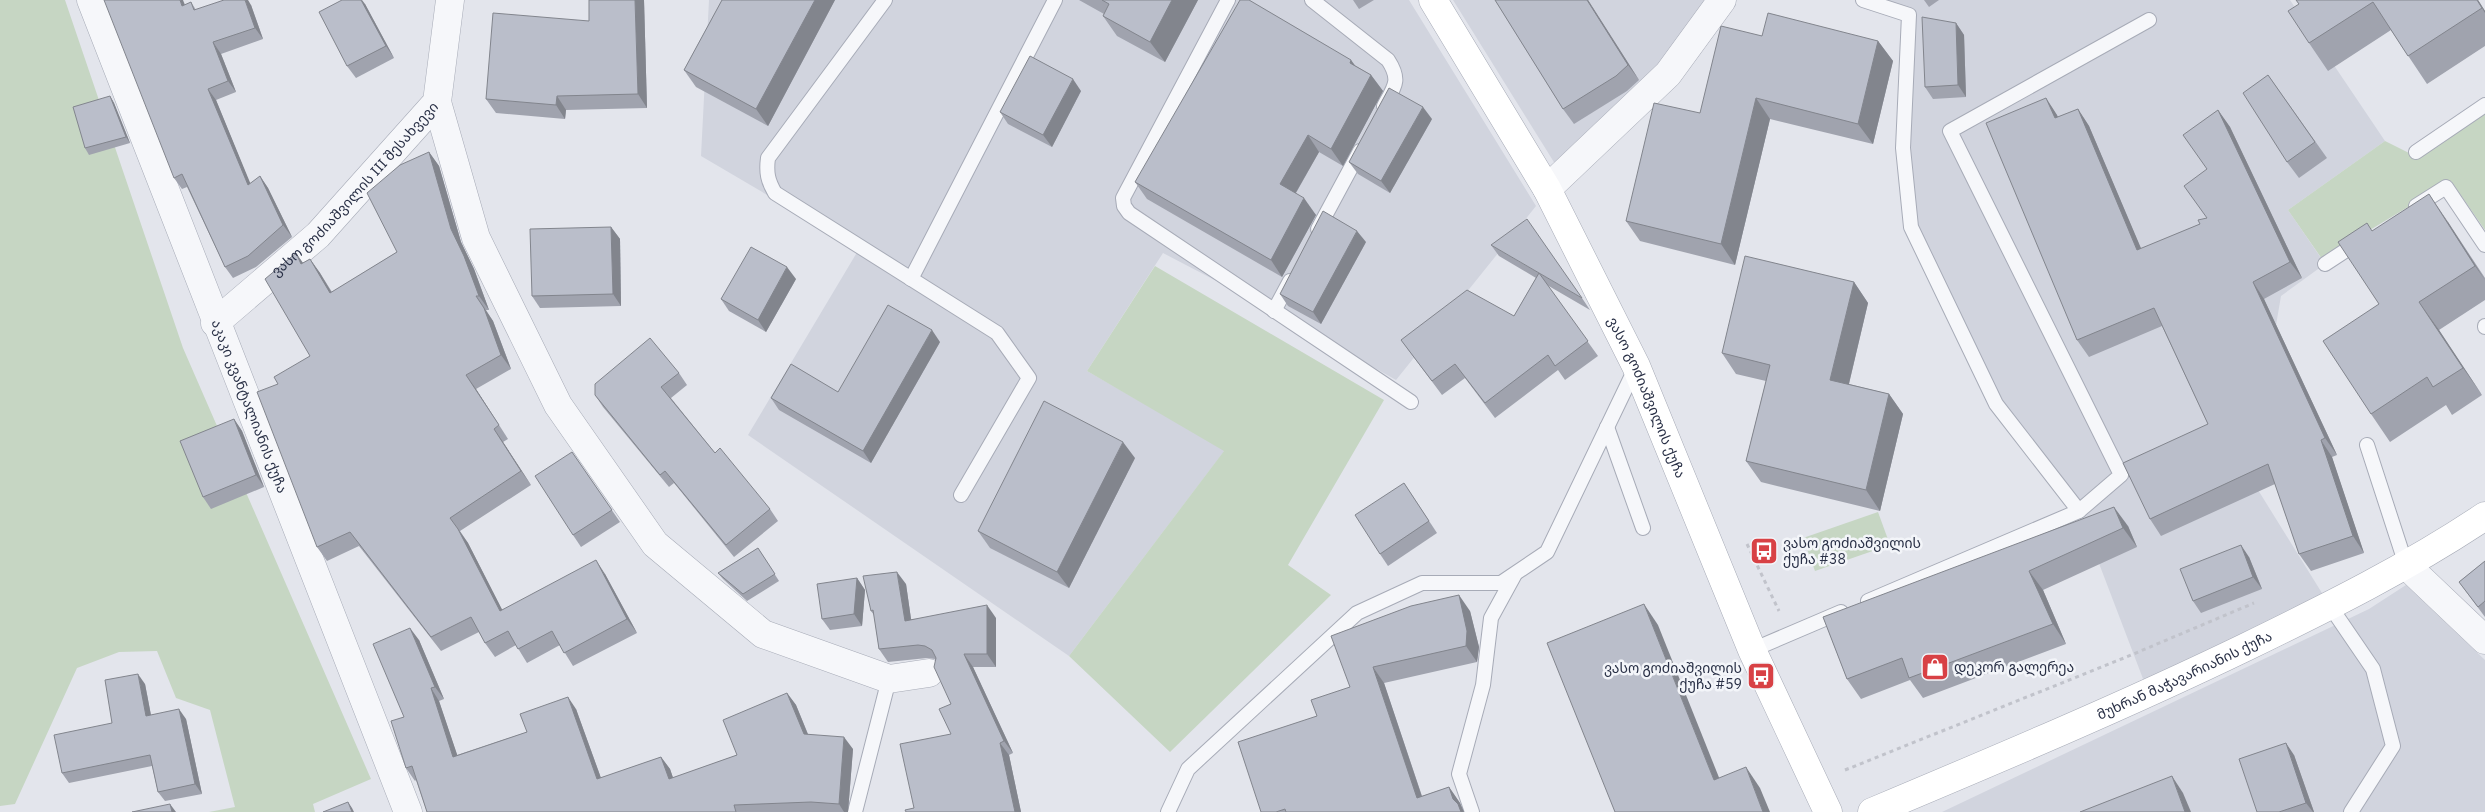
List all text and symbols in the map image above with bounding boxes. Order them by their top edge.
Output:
street label: ვასო გოძიაშვილის III შესახვევი [267,98,442,280]
street label: ვასო გოძიაშვილის ქუჩა [1604,314,1690,481]
street label: აკაკი კვანტალიანის ქუჩა [208,317,292,496]
place label: ვასო გოძიაშვილის ქუჩა #38 [1783,534,1921,568]
bus stop icon: ვასო გოძიაშვილის ქუჩა #38 [1749,536,1779,566]
street label: მუხრან მაჭავარიანის ქუჩა [2094,627,2275,724]
shop icon: დეკორ გალერეა [1920,652,1950,682]
place label: დეკორ გალერეა [1954,658,2074,676]
place label: ვასო გოძიაშვილის ქუჩა #59 [1604,659,1742,693]
bus stop icon: ვასო გოძიაშვილის ქუჩა #59 [1746,661,1776,691]

